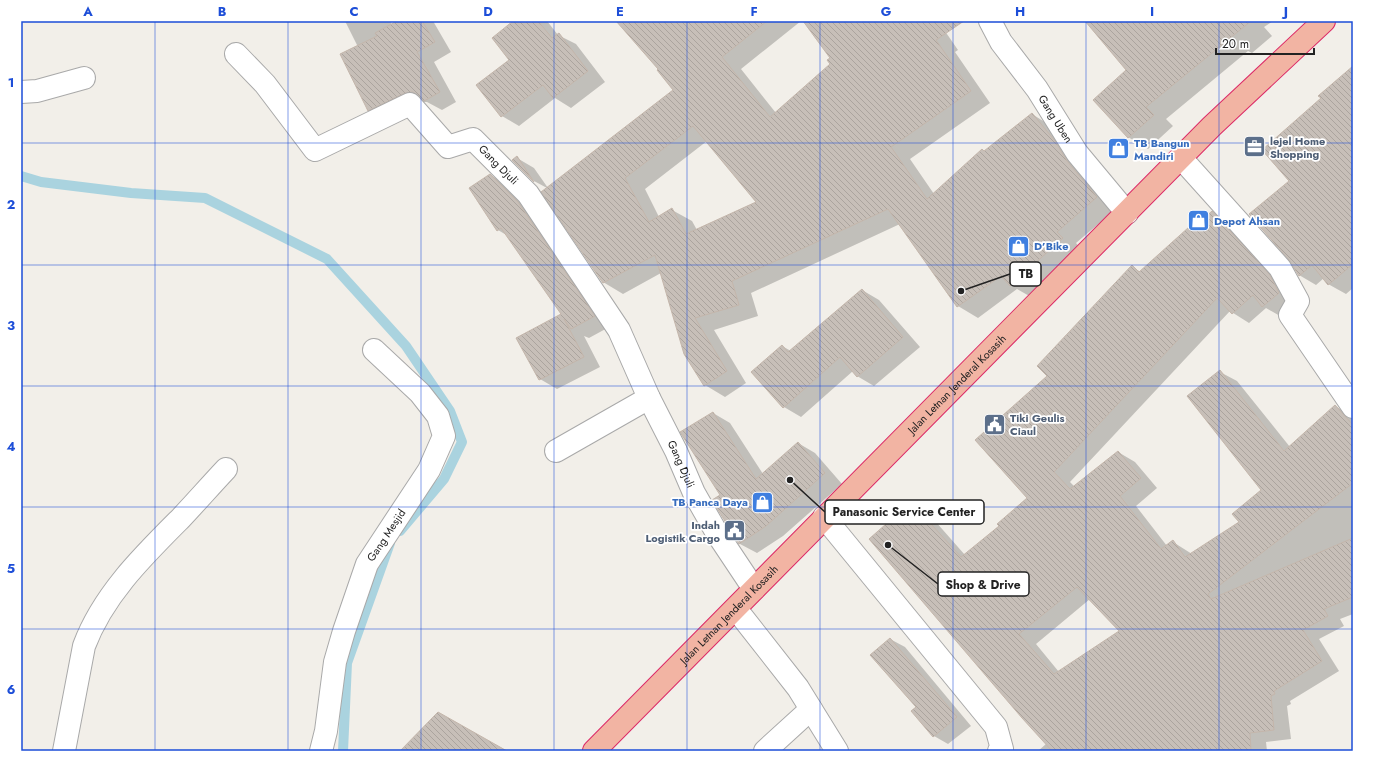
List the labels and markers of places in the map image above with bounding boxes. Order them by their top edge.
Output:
place label: lejel Home Shopping [1270,133,1325,162]
office icon: lejel Home Shopping [1242,134,1268,160]
place label: TB Bangun Mandiri [1134,135,1190,164]
shop icon: TB Bangun Mandiri [1105,136,1131,162]
shop icon: Depot Ahsan [1186,208,1212,234]
place label: Depot Ahsan [1214,213,1280,229]
shop icon: D’Bike [1005,233,1031,259]
place label: D’Bike [1034,238,1069,254]
callout: TB [1010,262,1041,286]
place label: Tiki Geulis Ciaul [1010,410,1065,439]
public building icon: Tiki Geulis Ciaul [981,411,1007,437]
shop icon: TB Panca Daya [750,489,776,515]
place label: TB Panca Daya [672,494,748,510]
callout: Panasonic Service Center [825,500,984,524]
place label: Indah Logistik Cargo [646,517,721,546]
public building icon: Indah Logistik Cargo [722,518,748,544]
callout: Shop & Drive [938,572,1029,596]

